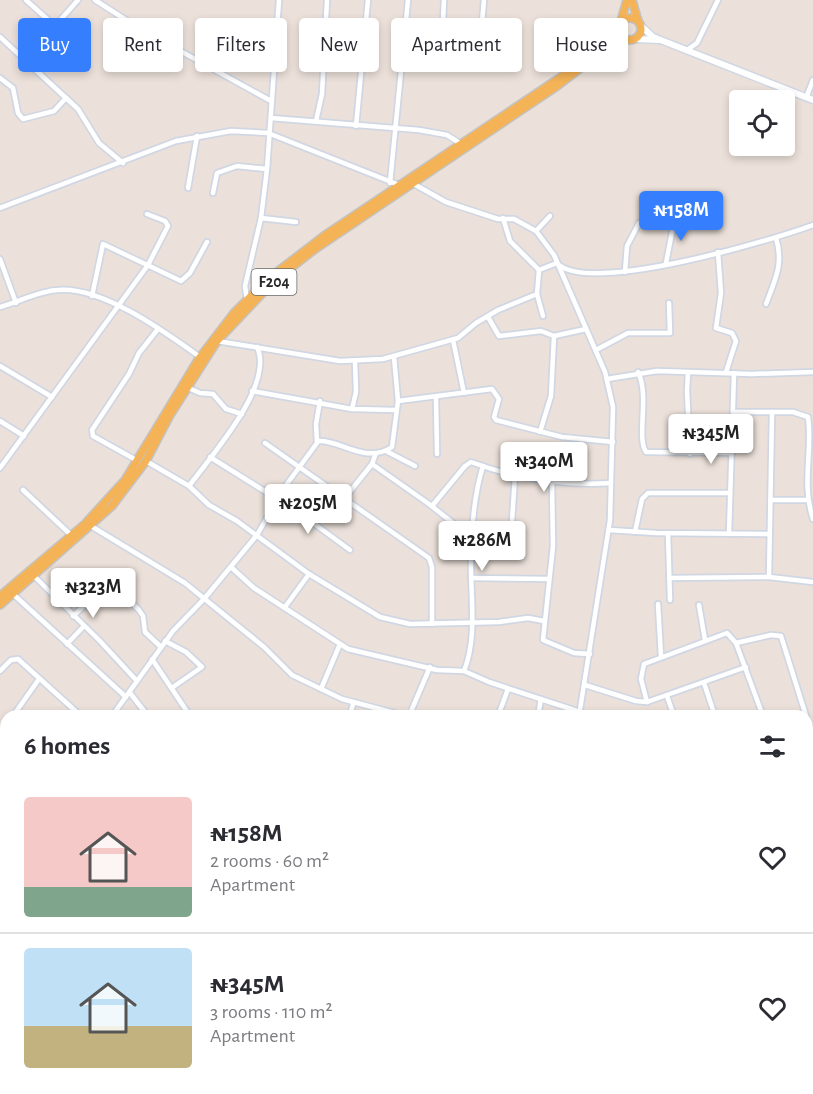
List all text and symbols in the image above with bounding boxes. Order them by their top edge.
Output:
chip: Buy [18,18,91,72]
chip: Rent [103,18,183,72]
chip: Filters [195,18,287,72]
chip: New [299,18,379,72]
chip: Apartment [391,18,522,72]
chip: House [534,18,628,72]
map controls [729,90,795,156]
button: locate [729,90,795,156]
pin: ₦158M [639,191,723,242]
text: ₦158M [653,200,709,220]
road number: F204 [252,269,296,295]
pin: ₦345M [669,414,753,465]
text: ₦345M [682,423,740,443]
pin: ₦340M [502,442,586,493]
text: ₦340M [514,451,574,471]
pin: ₦205M [266,484,350,535]
text: ₦205M [279,493,337,513]
pin: ₦286M [440,521,524,572]
text: ₦286M [453,530,511,550]
pin: ₦323M [51,568,135,619]
text: ₦323M [65,577,121,597]
icon: filters [756,730,789,763]
text: 6 homes [24,733,110,759]
text: ₦158M [210,820,282,846]
icon: home [72,821,144,893]
icon: heart [756,841,789,874]
text: 2 rooms · 60 m² [210,851,329,871]
text: Apartment [210,875,295,895]
text: ₦345M [210,971,285,997]
icon: home [72,972,144,1044]
icon: heart [756,992,789,1025]
text: 3 rooms · 110 m² [210,1002,333,1022]
text: Apartment [210,1026,295,1046]

